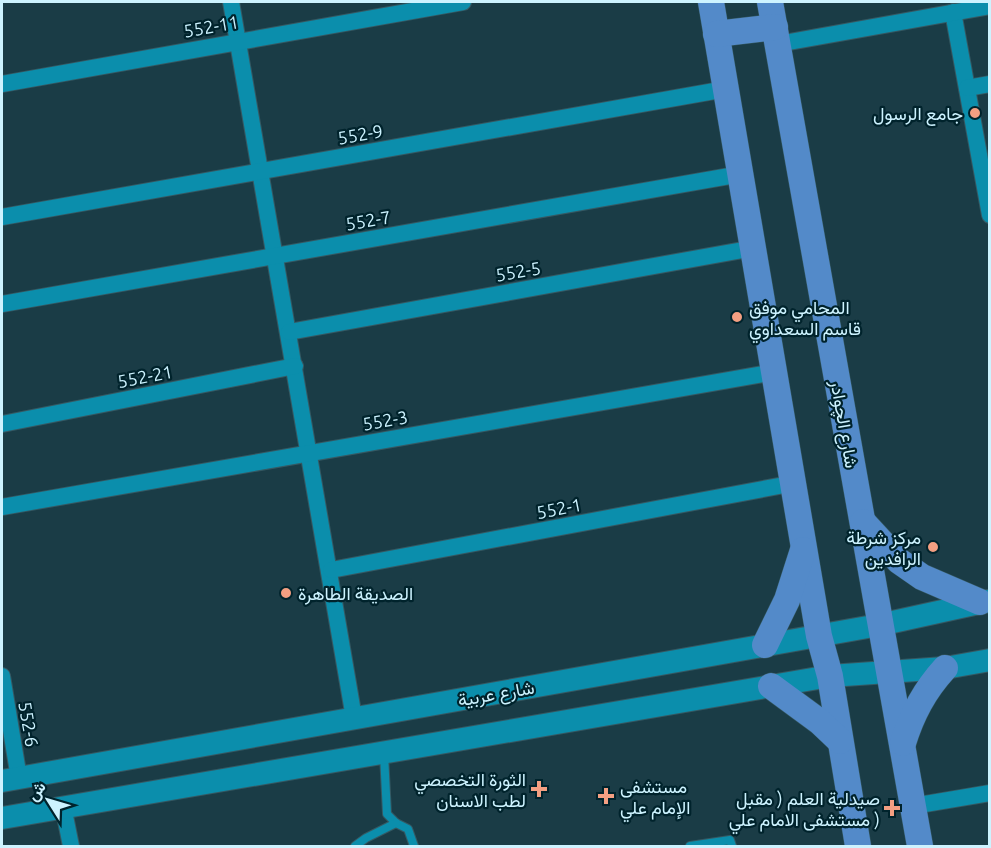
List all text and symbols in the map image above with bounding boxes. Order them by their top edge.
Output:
street label: 552-11 [182,11,240,41]
place label: جامع الرسول [873,103,963,126]
marker: جامع الرسول [968,106,982,120]
street label: 552-9 [336,120,384,148]
street label: 552-7 [344,206,392,234]
street label: 552-5 [494,257,542,285]
place label: المحامي موفق قاسم السعداوي [749,297,861,344]
marker: المحامي موفق قاسم السعداوي [730,310,744,324]
street label: 552-21 [116,361,174,391]
street label: شارع الچوادر [824,377,863,470]
street label: 552-3 [361,406,409,434]
street label: 552-1 [535,494,583,522]
place label: مركز شرطة الرافدين [846,527,921,570]
marker: مركز شرطة الرافدين [926,540,940,554]
place label: الصديقة الطاهرة [298,583,413,605]
marker: الصديقة الطاهرة [279,586,293,600]
street label: شارع عربية [456,676,536,713]
street label: 552-6 [15,700,43,748]
place label: الثورة التخصصي لطب الاسنان [414,769,526,811]
north arrow [18,770,78,830]
place label: مستشفى الإمام علي [620,776,690,823]
text: ش [23,778,50,805]
marker: الثورة التخصصي لطب الاسنان [530,780,548,798]
marker: مستشفى الإمام علي [597,787,615,805]
place label: صيدلية العلم ( مقبل مستشفى الامام علي ) [729,788,880,835]
marker: صيدلية العلم ( مقبل مستشفى الامام علي ) [885,801,899,815]

